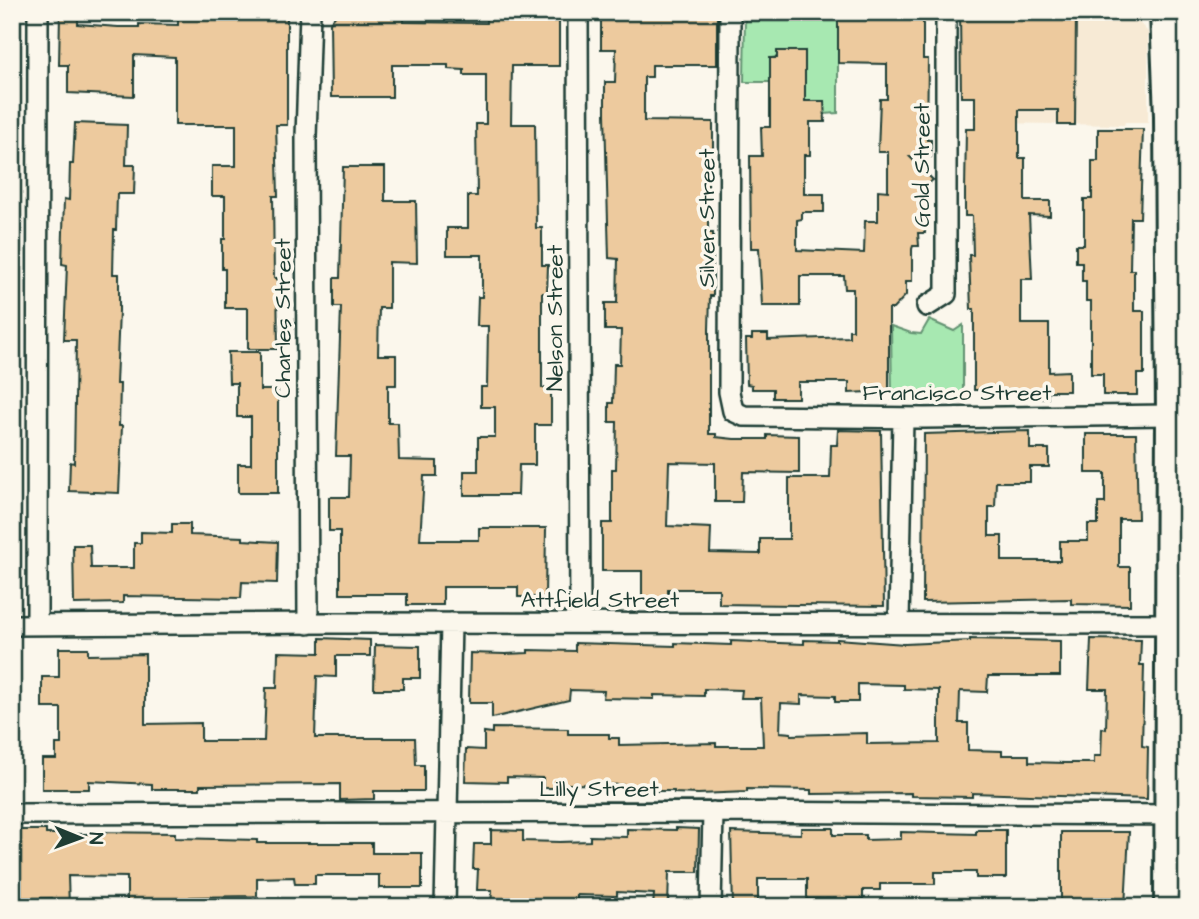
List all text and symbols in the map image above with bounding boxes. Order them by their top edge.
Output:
street label: Gold Street [906,102,938,227]
street label: Silver Street [691,148,723,288]
street label: Charles Street [267,237,299,398]
street label: Nelson Street [539,244,571,391]
street label: Francisco Street [862,377,1052,409]
street label: Attfield Street [521,584,680,616]
street label: Lilly Street [539,773,659,806]
north arrow [46,804,116,874]
text: N [82,832,109,845]

